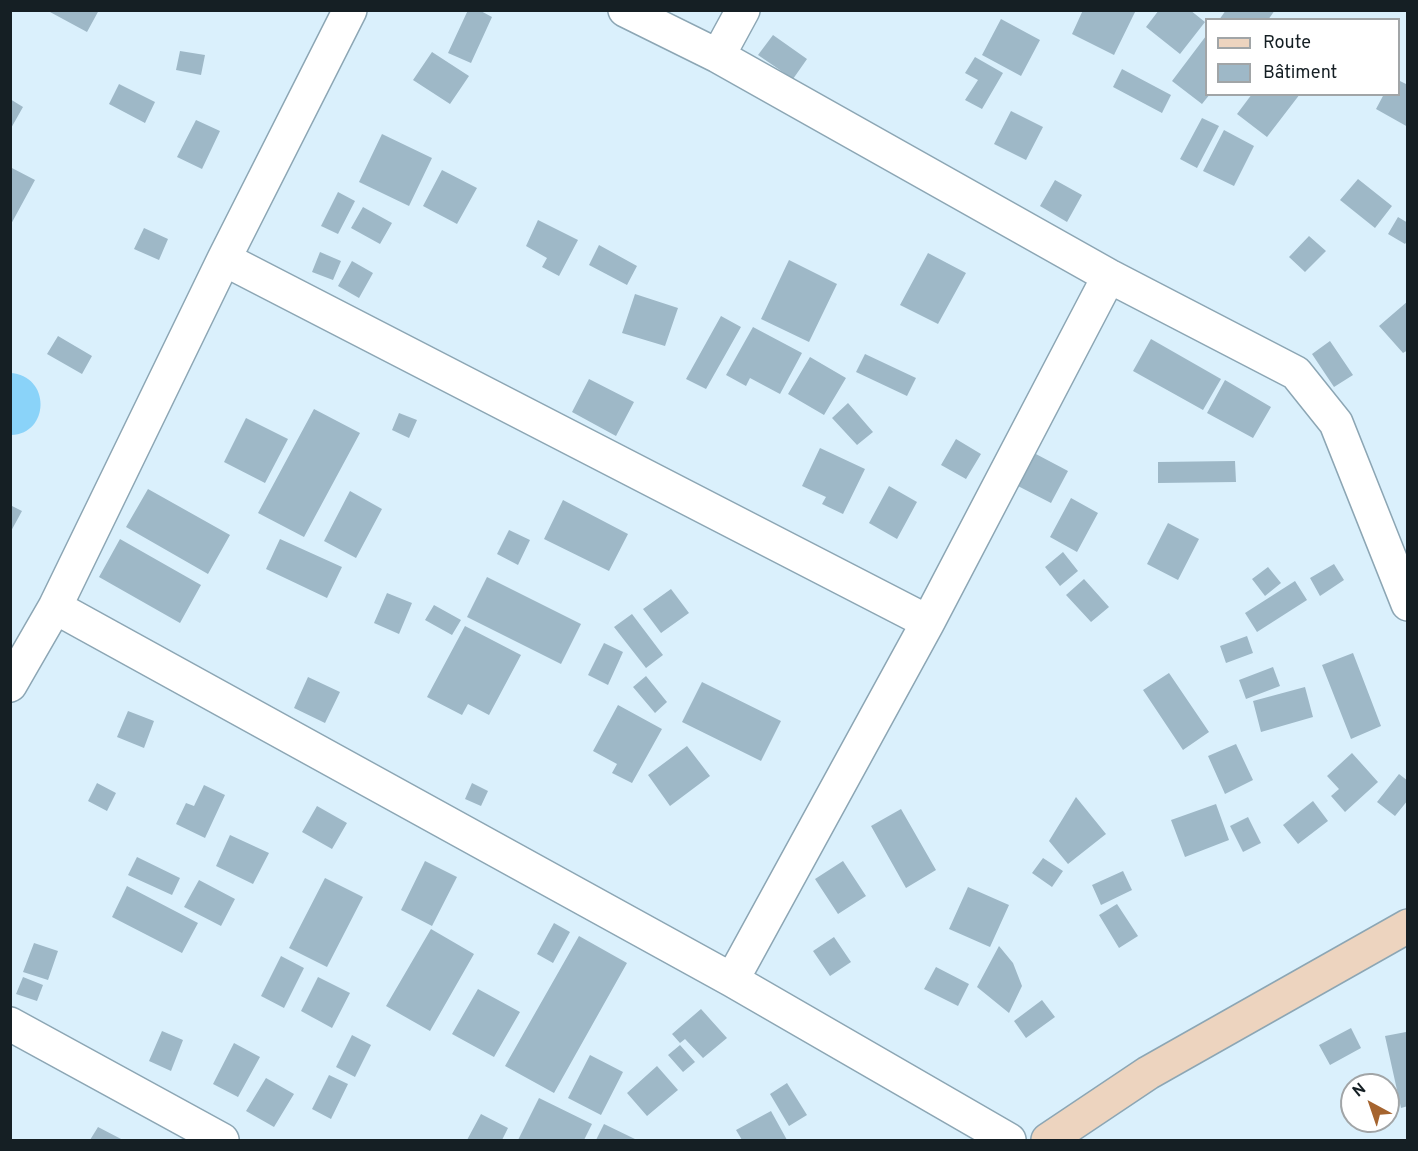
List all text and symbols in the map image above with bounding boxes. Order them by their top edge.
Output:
legend [1205,18,1400,96]
text: Route [1263,32,1311,55]
text: Bâtiment [1263,62,1337,85]
north arrow [1340,1073,1400,1133]
text: N [1349,1079,1371,1102]

